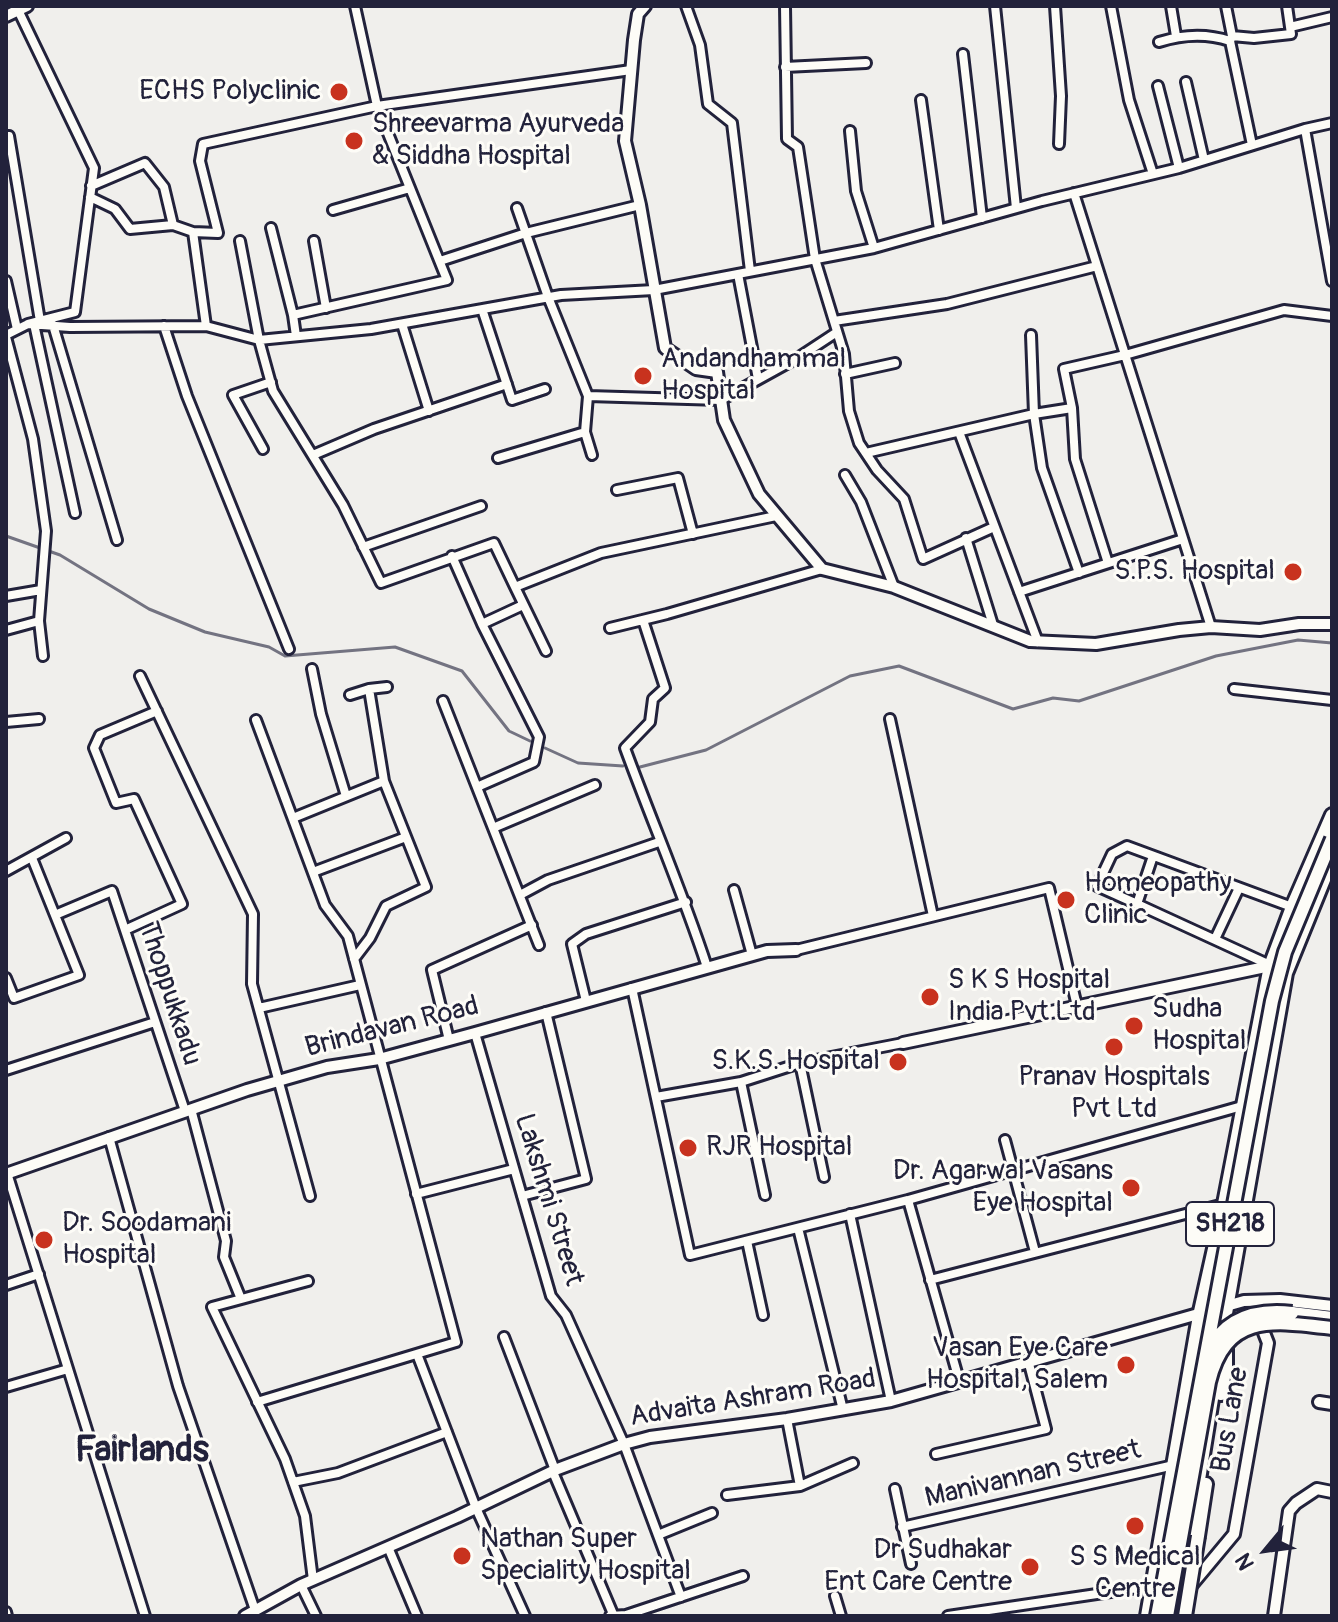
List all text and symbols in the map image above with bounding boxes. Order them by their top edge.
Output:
place label: ECHS Polyclinic [139,75,321,109]
marker: ECHS Polyclinic [328,81,350,103]
place label: Shreevarma Ayurveda & Siddha Hospital [372,108,624,174]
marker: Shreevarma Ayurveda & Siddha Hospital [343,130,365,152]
place label: Andandhammal Hospital [661,343,846,409]
marker: Andandhammal Hospital [632,365,654,387]
place label: S.P.S. Hospital [1114,555,1275,589]
marker: S.P.S. Hospital [1282,561,1304,583]
place label: Homeopathy Clinic [1084,867,1232,933]
marker: Homeopathy Clinic [1055,889,1077,911]
street label: Thoppukkadu [130,918,208,1070]
place label: S K S Hospital India Pvt Ltd [948,964,1110,1030]
marker: S K S Hospital India Pvt Ltd [919,986,941,1008]
street label: Brindavan Road [302,990,482,1066]
place label: Sudha Hospital [1152,993,1246,1059]
marker: Sudha Hospital [1123,1015,1145,1037]
marker: Pranav Hospitals Pvt Ltd [1103,1036,1125,1058]
place label: S.K.S. Hospital [712,1045,880,1079]
marker: S.K.S. Hospital [887,1051,909,1073]
place label: Pranav Hospitals Pvt Ltd [1018,1061,1210,1127]
street label: Lakshmi Street [506,1110,590,1290]
place label: RJR Hospital [706,1131,852,1165]
marker: RJR Hospital [677,1137,699,1159]
place label: Dr. Agarwal Vasans Eye Hospital [893,1155,1113,1221]
marker: Dr. Agarwal Vasans Eye Hospital [1120,1177,1142,1199]
road number: SH218 [1186,1202,1274,1246]
place label: Dr. Soodamani Hospital [62,1207,231,1273]
marker: Dr. Soodamani Hospital [33,1229,55,1251]
place label: Vasan Eye Care Hospital, Salem [926,1332,1108,1398]
marker: Vasan Eye Care Hospital, Salem [1115,1354,1137,1376]
street label: Advaita Ashram Road [628,1363,878,1435]
street label: Bus Lane [1205,1365,1257,1475]
district label: Fairlands [75,1430,209,1474]
street label: Manivannan Street [922,1434,1144,1516]
north arrow [1226,1510,1306,1590]
marker: S S Medical Centre [1124,1515,1146,1537]
place label: Nathan Super Speciality Hospital [480,1523,691,1589]
place label: Dr Sudhakar Ent Care Centre [824,1534,1012,1600]
place label: S S Medical Centre [1069,1541,1201,1607]
marker: Nathan Super Speciality Hospital [451,1545,473,1567]
text: N [1229,1548,1261,1575]
marker: Dr Sudhakar Ent Care Centre [1019,1556,1041,1578]

